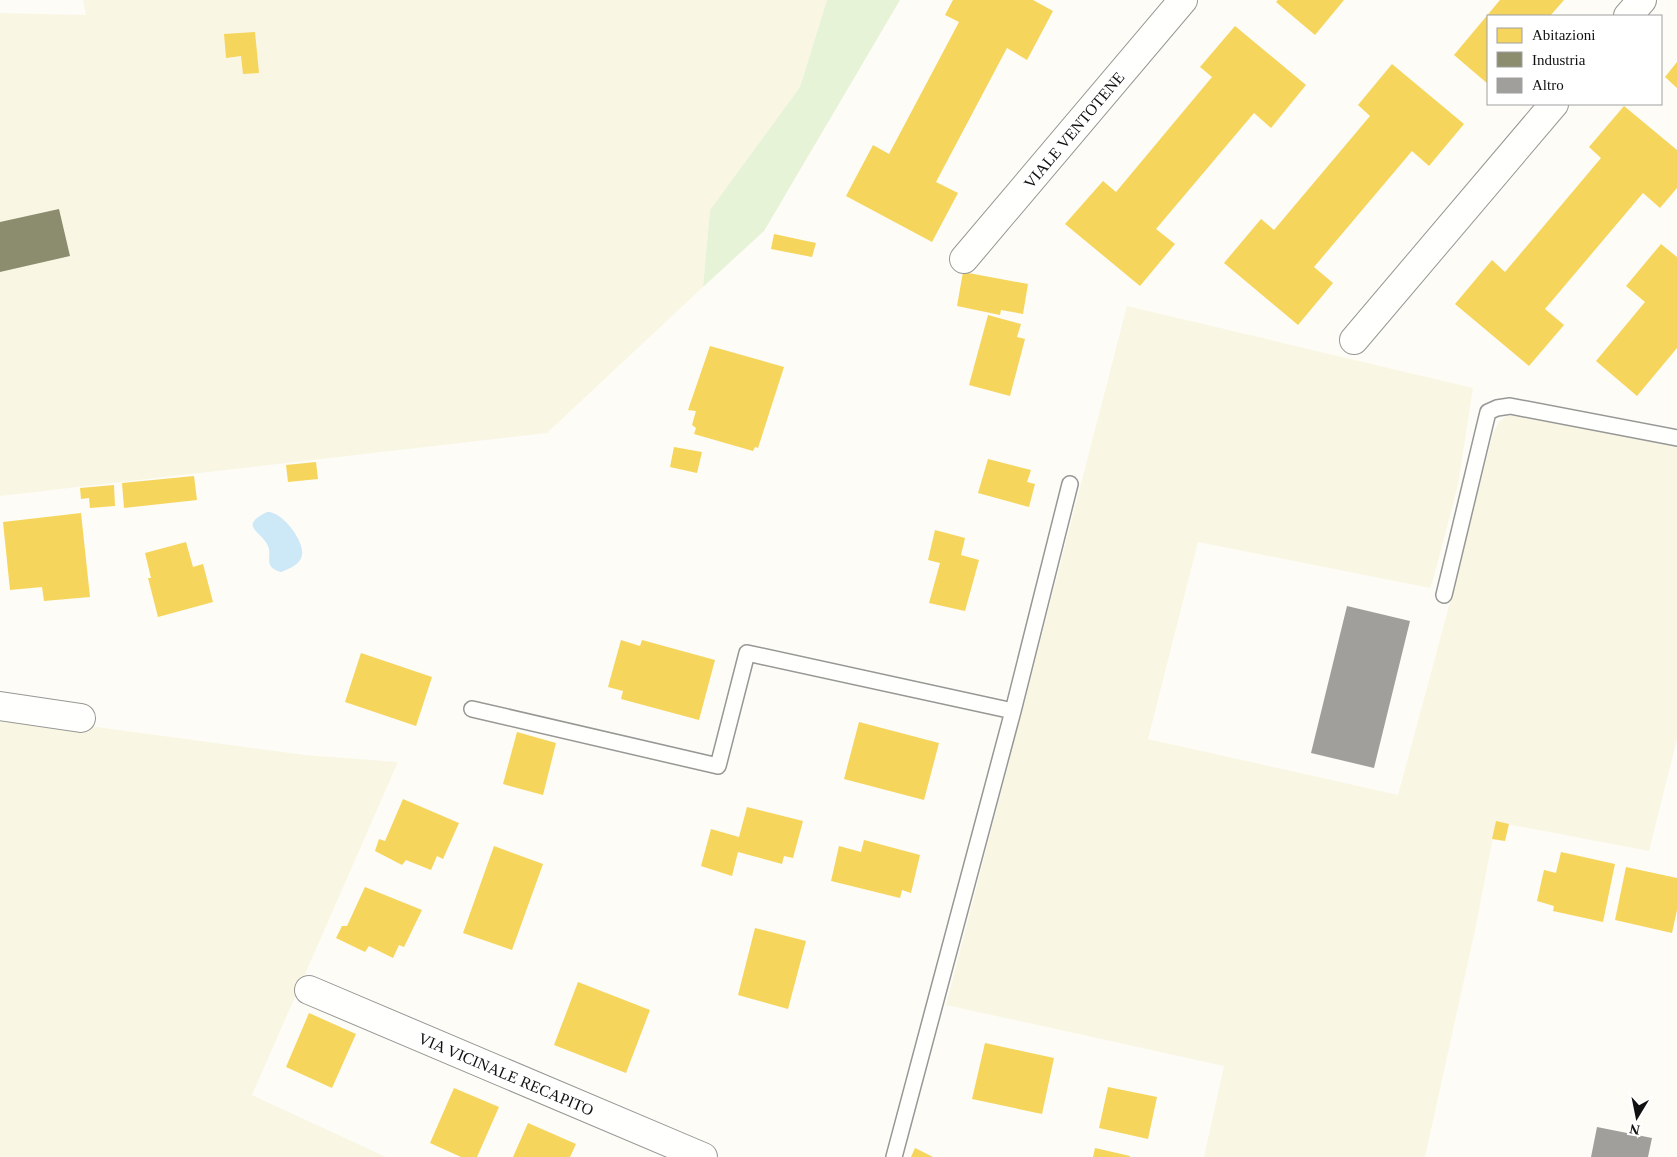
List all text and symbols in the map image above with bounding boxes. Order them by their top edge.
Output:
legend [1487,15,1662,105]
text: Abitazioni [1532,27,1595,43]
text: Industria [1532,52,1586,68]
street label: VIALE VENTOTENE [1020,68,1128,192]
text: Altro [1532,77,1564,93]
street label: VIA VICINALE RECAPITO [416,1029,596,1119]
north arrow [1612,1092,1662,1142]
text: N [1629,1121,1641,1138]

